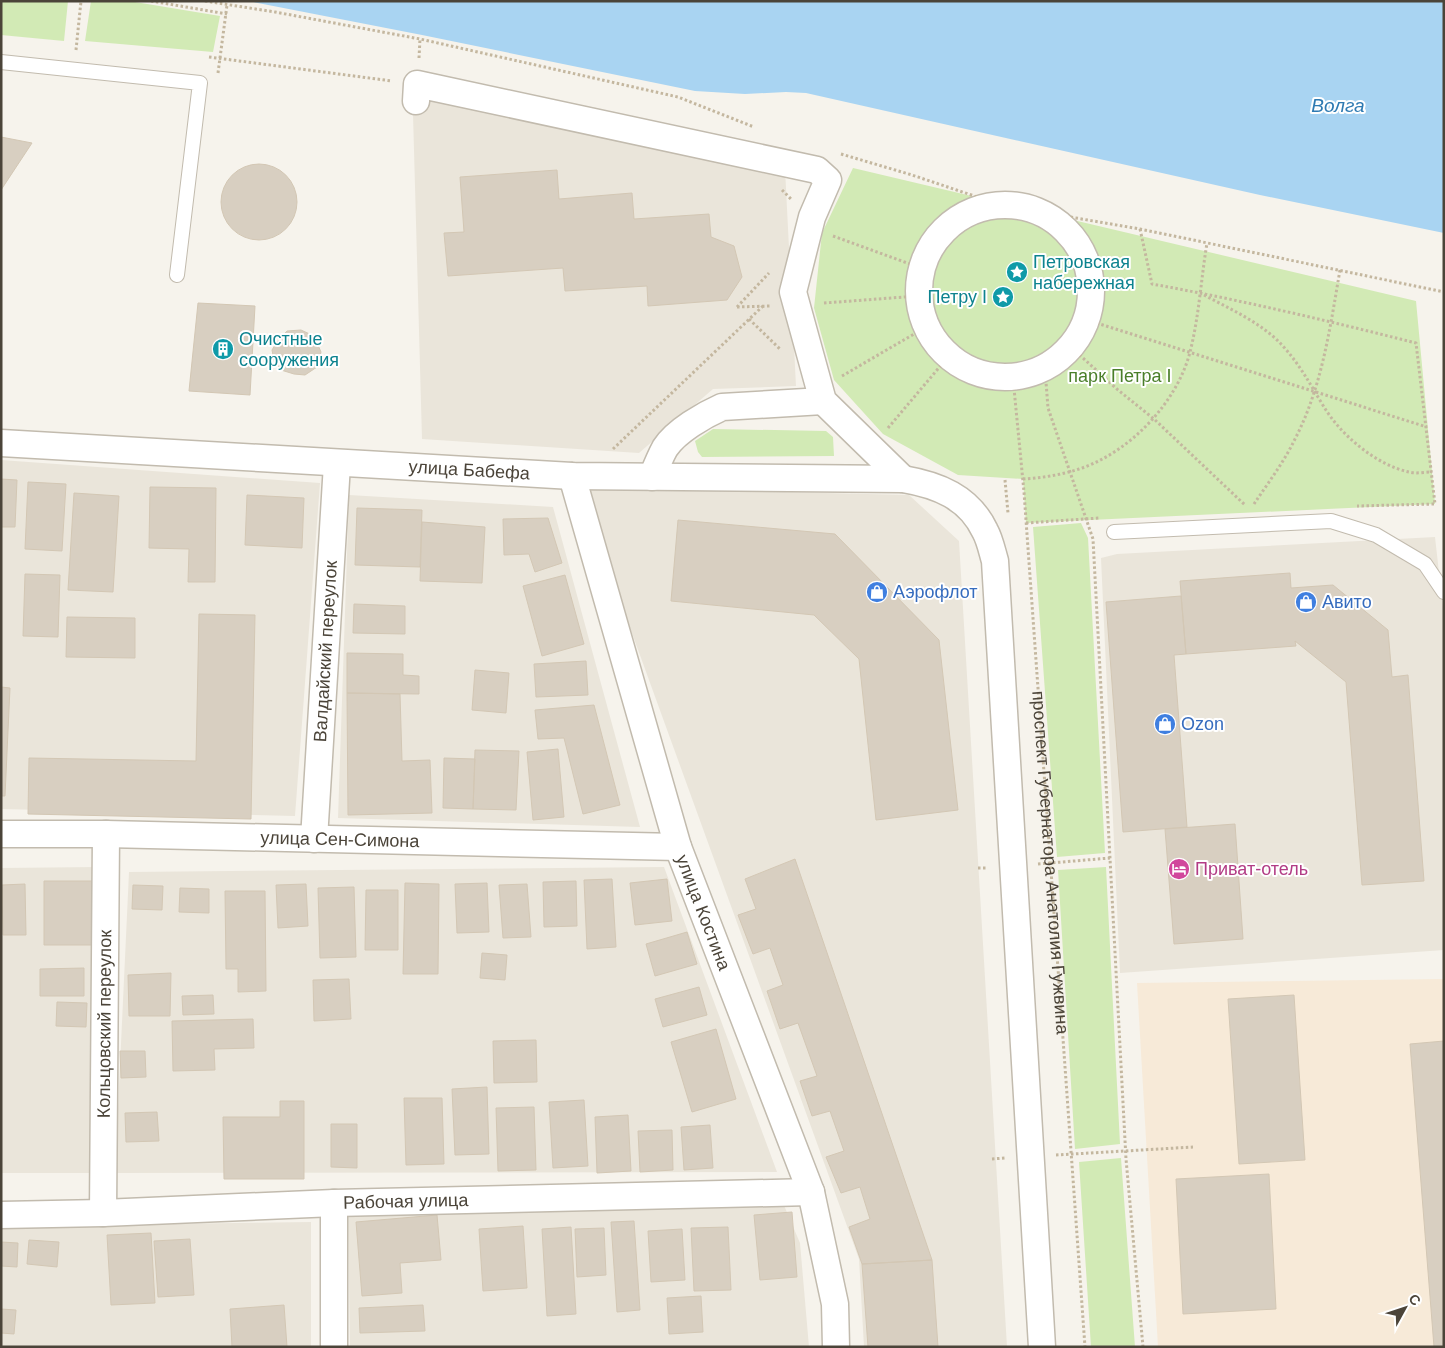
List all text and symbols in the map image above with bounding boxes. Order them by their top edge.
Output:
water label: Волга [1311,95,1365,116]
place label: Петровская набережная [1033,252,1135,293]
place icon: Петровская набережная [1005,260,1029,284]
place icon: Петру I [991,285,1015,309]
place label: Петру I [928,287,987,307]
place label: Очистные сооружения [239,329,339,370]
building icon: Очистные сооружения [211,337,235,361]
park label: парк Петра I [1068,366,1172,386]
street label: улица Бабефа [408,457,531,484]
street label: Валдайский переулок [310,560,341,743]
shop icon: Аэрофлот [865,580,889,604]
place label: Аэрофлот [893,582,978,602]
shop icon: Авито [1294,590,1318,614]
place label: Авито [1322,592,1372,612]
street label: проспект Губернатора Анатолия Гужвина [1028,690,1073,1036]
shop icon: Ozon [1153,712,1177,736]
place label: Ozon [1181,714,1224,734]
street label: улица Сен-Симона [260,828,421,851]
street label: улица Костина [672,852,735,974]
hotel icon: Приват-отель [1167,857,1191,881]
place label: Приват-отель [1195,859,1308,879]
street label: Кольцовский переулок [94,930,115,1118]
street label: Рабочая улица [343,1190,469,1213]
north arrow [1380,1283,1430,1333]
text: С [1406,1291,1424,1309]

